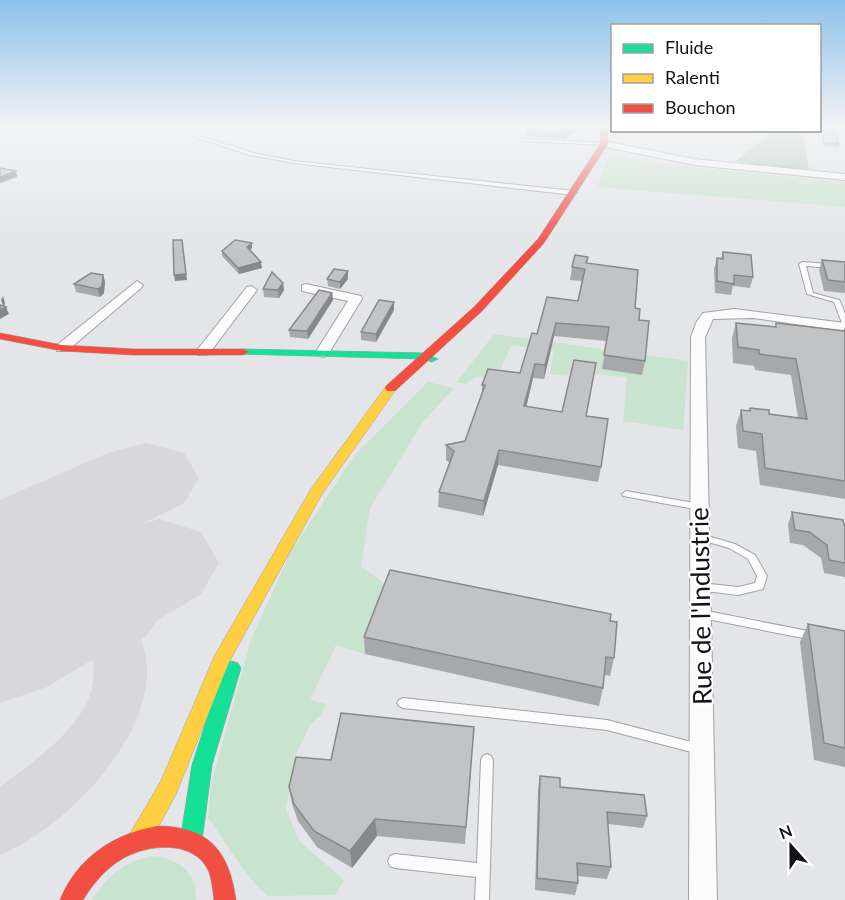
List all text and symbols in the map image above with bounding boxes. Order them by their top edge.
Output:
legend [611,24,821,132]
text: Fluide [665,36,713,58]
text: Ralenti [665,66,720,88]
text: Bouchon [665,96,736,118]
street label: Rue de l'Industrie [682,507,718,705]
north arrow [761,816,821,876]
text: N [776,820,795,843]

